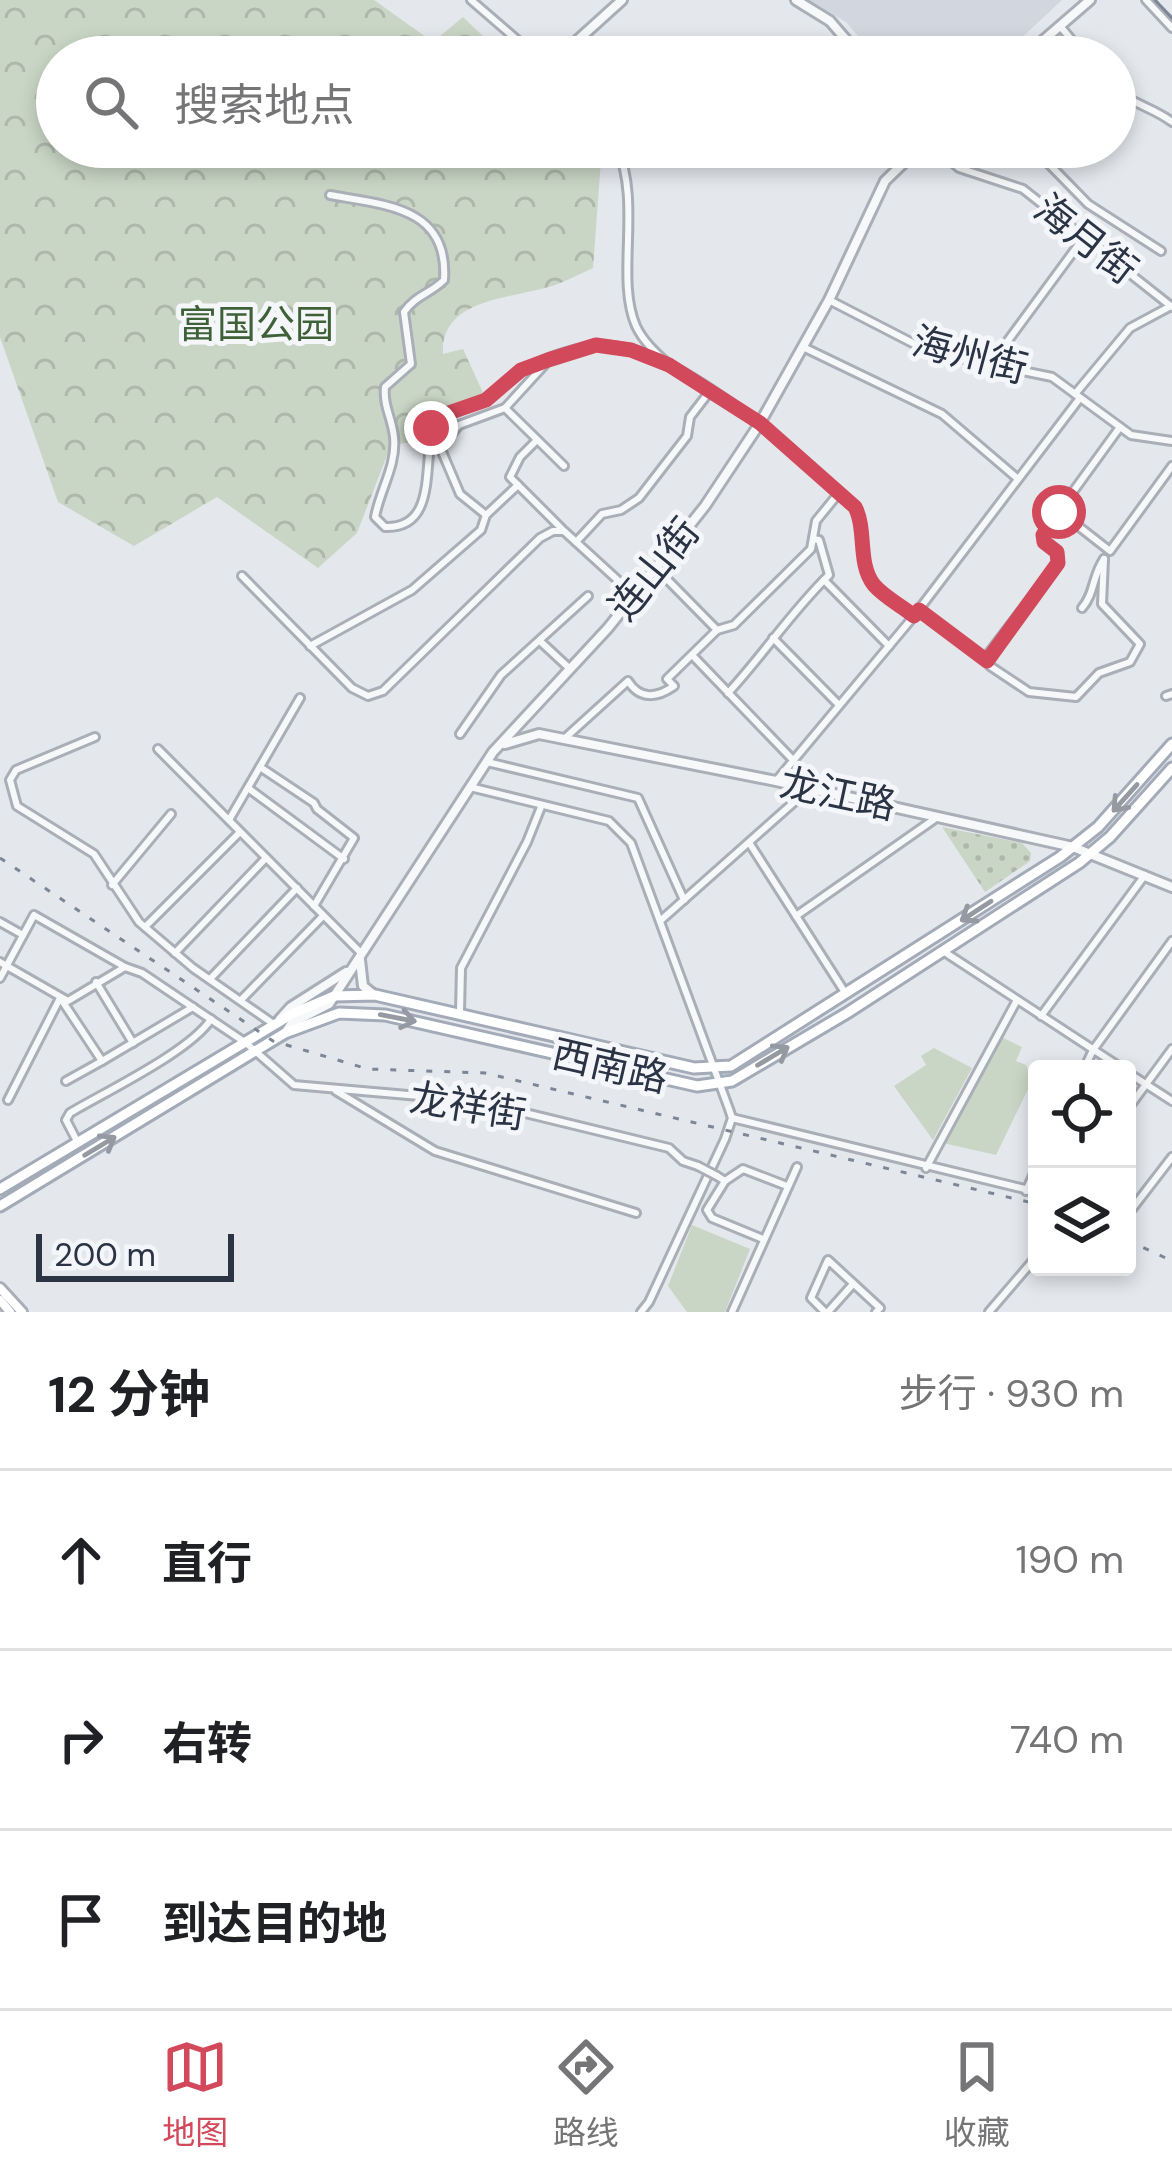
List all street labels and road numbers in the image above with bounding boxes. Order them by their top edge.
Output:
street label: 海月街 [1024,183,1148,295]
street label: 海州街 [907,315,1033,395]
street label: 连山街 [597,507,711,631]
street label: 龙江路 [775,757,901,831]
street label: 西南路 [547,1028,673,1104]
street label: 龙祥街 [406,1072,530,1140]

